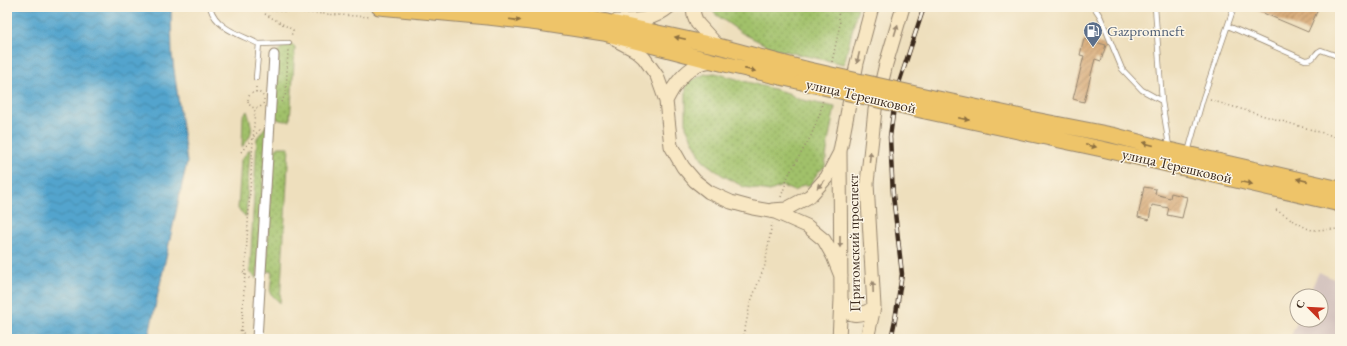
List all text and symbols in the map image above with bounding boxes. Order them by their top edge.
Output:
one-way arrow [509,17,521,23]
fuel station icon: Gazpromneft [1082,20,1104,48]
place label: Gazpromneft [1107,21,1185,40]
one-way arrow [893,24,899,36]
one-way arrow [674,35,686,41]
one-way arrow [855,52,861,64]
one-way arrow [744,68,756,74]
street label: улица Терешковой [804,74,918,117]
one-way arrow [957,116,970,122]
one-way arrow [1142,141,1154,147]
one-way arrow [1084,144,1097,150]
street label: улица Терешковой [1120,144,1234,187]
one-way arrow [867,151,873,163]
street label: Притомский проспект [843,174,864,312]
one-way arrow [1296,177,1308,183]
one-way arrow [816,179,826,189]
one-way arrow [1241,180,1253,186]
one-way arrow [837,236,843,249]
one-way arrow [869,281,876,293]
north arrow [1289,288,1329,328]
text: С [1292,297,1308,310]

